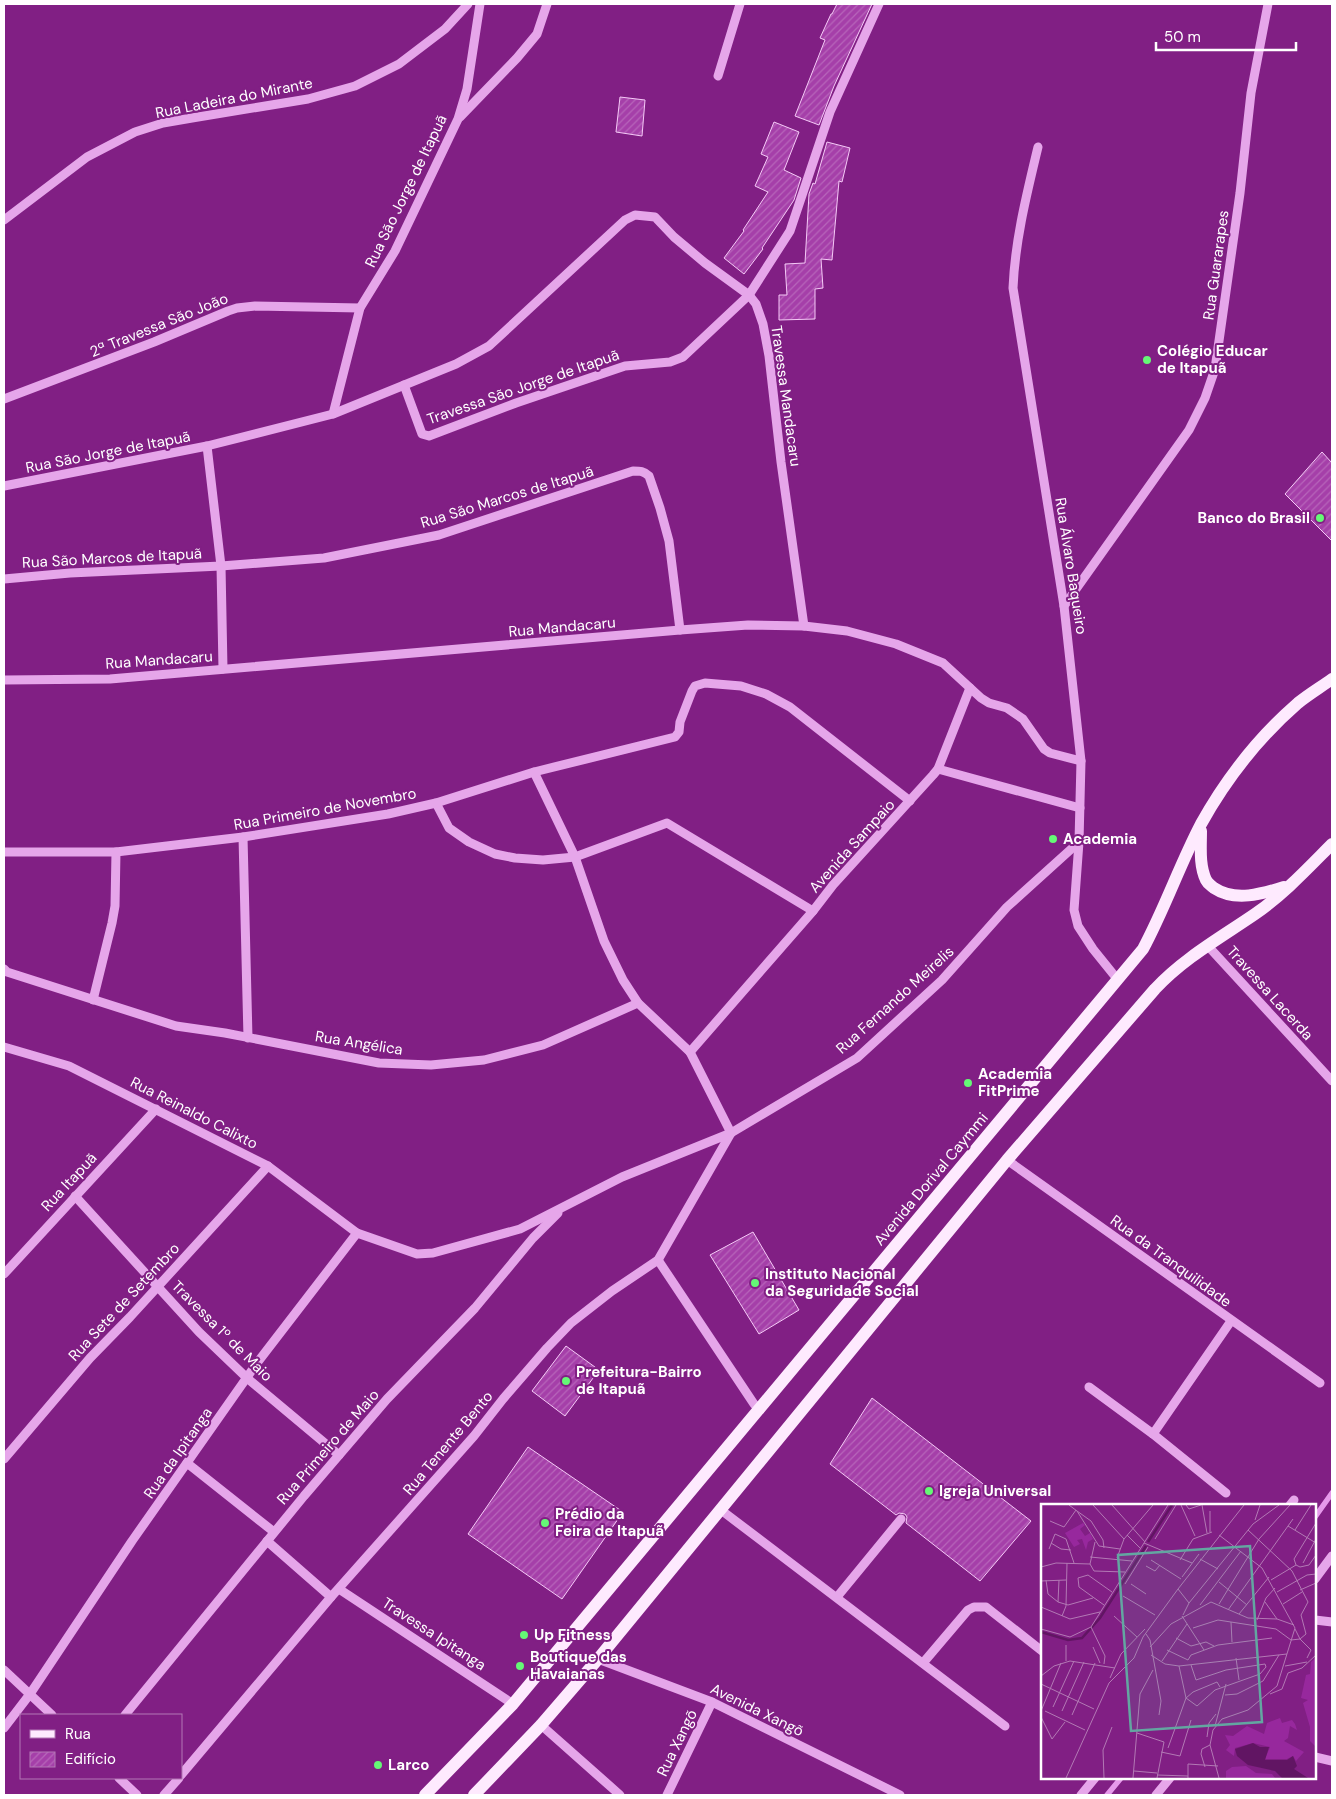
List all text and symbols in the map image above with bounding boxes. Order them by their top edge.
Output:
scale bar [1156,20,1296,52]
text: 50 m [1164,27,1201,47]
street label: Rua Ladeira do Mirante [154,73,314,123]
street label: Rua São Jorge de Itapuã [360,111,452,271]
street label: Rua Guararapes [1198,209,1234,321]
street label: 2ª Travessa São João [87,288,231,362]
street label: Travessa Mandacaru [766,324,806,468]
place label: Colégio Educar de Itapuã [1157,341,1268,378]
street label: Travessa São Jorge de Itapuã [424,345,622,429]
marker: Colégio Educar de Itapuã [1141,354,1153,366]
street label: Rua São Jorge de Itapuã [24,426,192,478]
street label: Rua São Marcos de Itapuã [418,461,596,533]
street label: Rua Álvaro Baqueiro [1050,496,1092,636]
place label: Banco do Brasil [1198,508,1310,528]
marker: Banco do Brasil [1314,512,1326,524]
street label: Rua São Marcos de Itapuã [22,543,202,573]
street label: Rua Mandacaru [508,612,616,642]
street label: Rua Mandacaru [105,646,213,674]
street label: Rua Primeiro de Novembro [232,783,418,835]
street label: Avenida Sampaio [805,795,899,897]
place label: Academia [1063,829,1137,849]
marker: Academia [1047,833,1059,845]
street label: Rua Fernando Meirelis [832,942,958,1058]
street label: Travessa Lacerda [1222,942,1318,1044]
street label: Rua Angélica [314,1026,404,1060]
place label: Academia FitPrime [978,1064,1052,1101]
street label: Rua Reinaldo Calixto [127,1072,261,1154]
marker: Academia FitPrime [962,1077,974,1089]
street label: Avenida Dorival Caymmi [869,1108,993,1250]
street label: Rua Itapuã [37,1148,101,1216]
street label: Rua da Tranquilidade [1106,1210,1236,1312]
street label: Rua Sete de Setembro [64,1239,184,1365]
place label: Instituto Nacional da Seguridade Social [765,1264,919,1301]
street label: Travessa 1º de Maio [167,1276,277,1386]
marker: Instituto Nacional da Seguridade Social [749,1277,761,1289]
place label: Prefeitura-Bairro de Itapuã [576,1362,702,1399]
marker: Prefeitura-Bairro de Itapuã [560,1375,572,1387]
street label: Rua Primeiro de Maio [272,1385,384,1509]
street label: Rua Tenente Bento [399,1387,497,1499]
street label: Rua da Ipitanga [139,1403,217,1503]
place label: Igreja Universal [939,1481,1051,1501]
marker: Igreja Universal [923,1485,935,1497]
place label: Prédio da Feira de Itapuã [555,1504,664,1541]
inset map [1041,1504,1316,1779]
marker: Prédio da Feira de Itapuã [539,1517,551,1529]
street label: Travessa Ipitanga [378,1593,490,1675]
place label: Up Fitness [534,1625,611,1645]
marker: Up Fitness [518,1629,530,1641]
place label: Boutique das Havaianas [530,1647,627,1684]
marker: Boutique das Havaianas [514,1660,526,1672]
street label: Avenida Xangõ [707,1679,807,1741]
street label: Rua Xangõ [652,1706,702,1780]
legend [20,1714,182,1779]
text: Rua [65,1724,91,1744]
text: Edifício [65,1749,116,1769]
place label: Larco [388,1755,429,1775]
marker: Larco [372,1759,384,1771]

